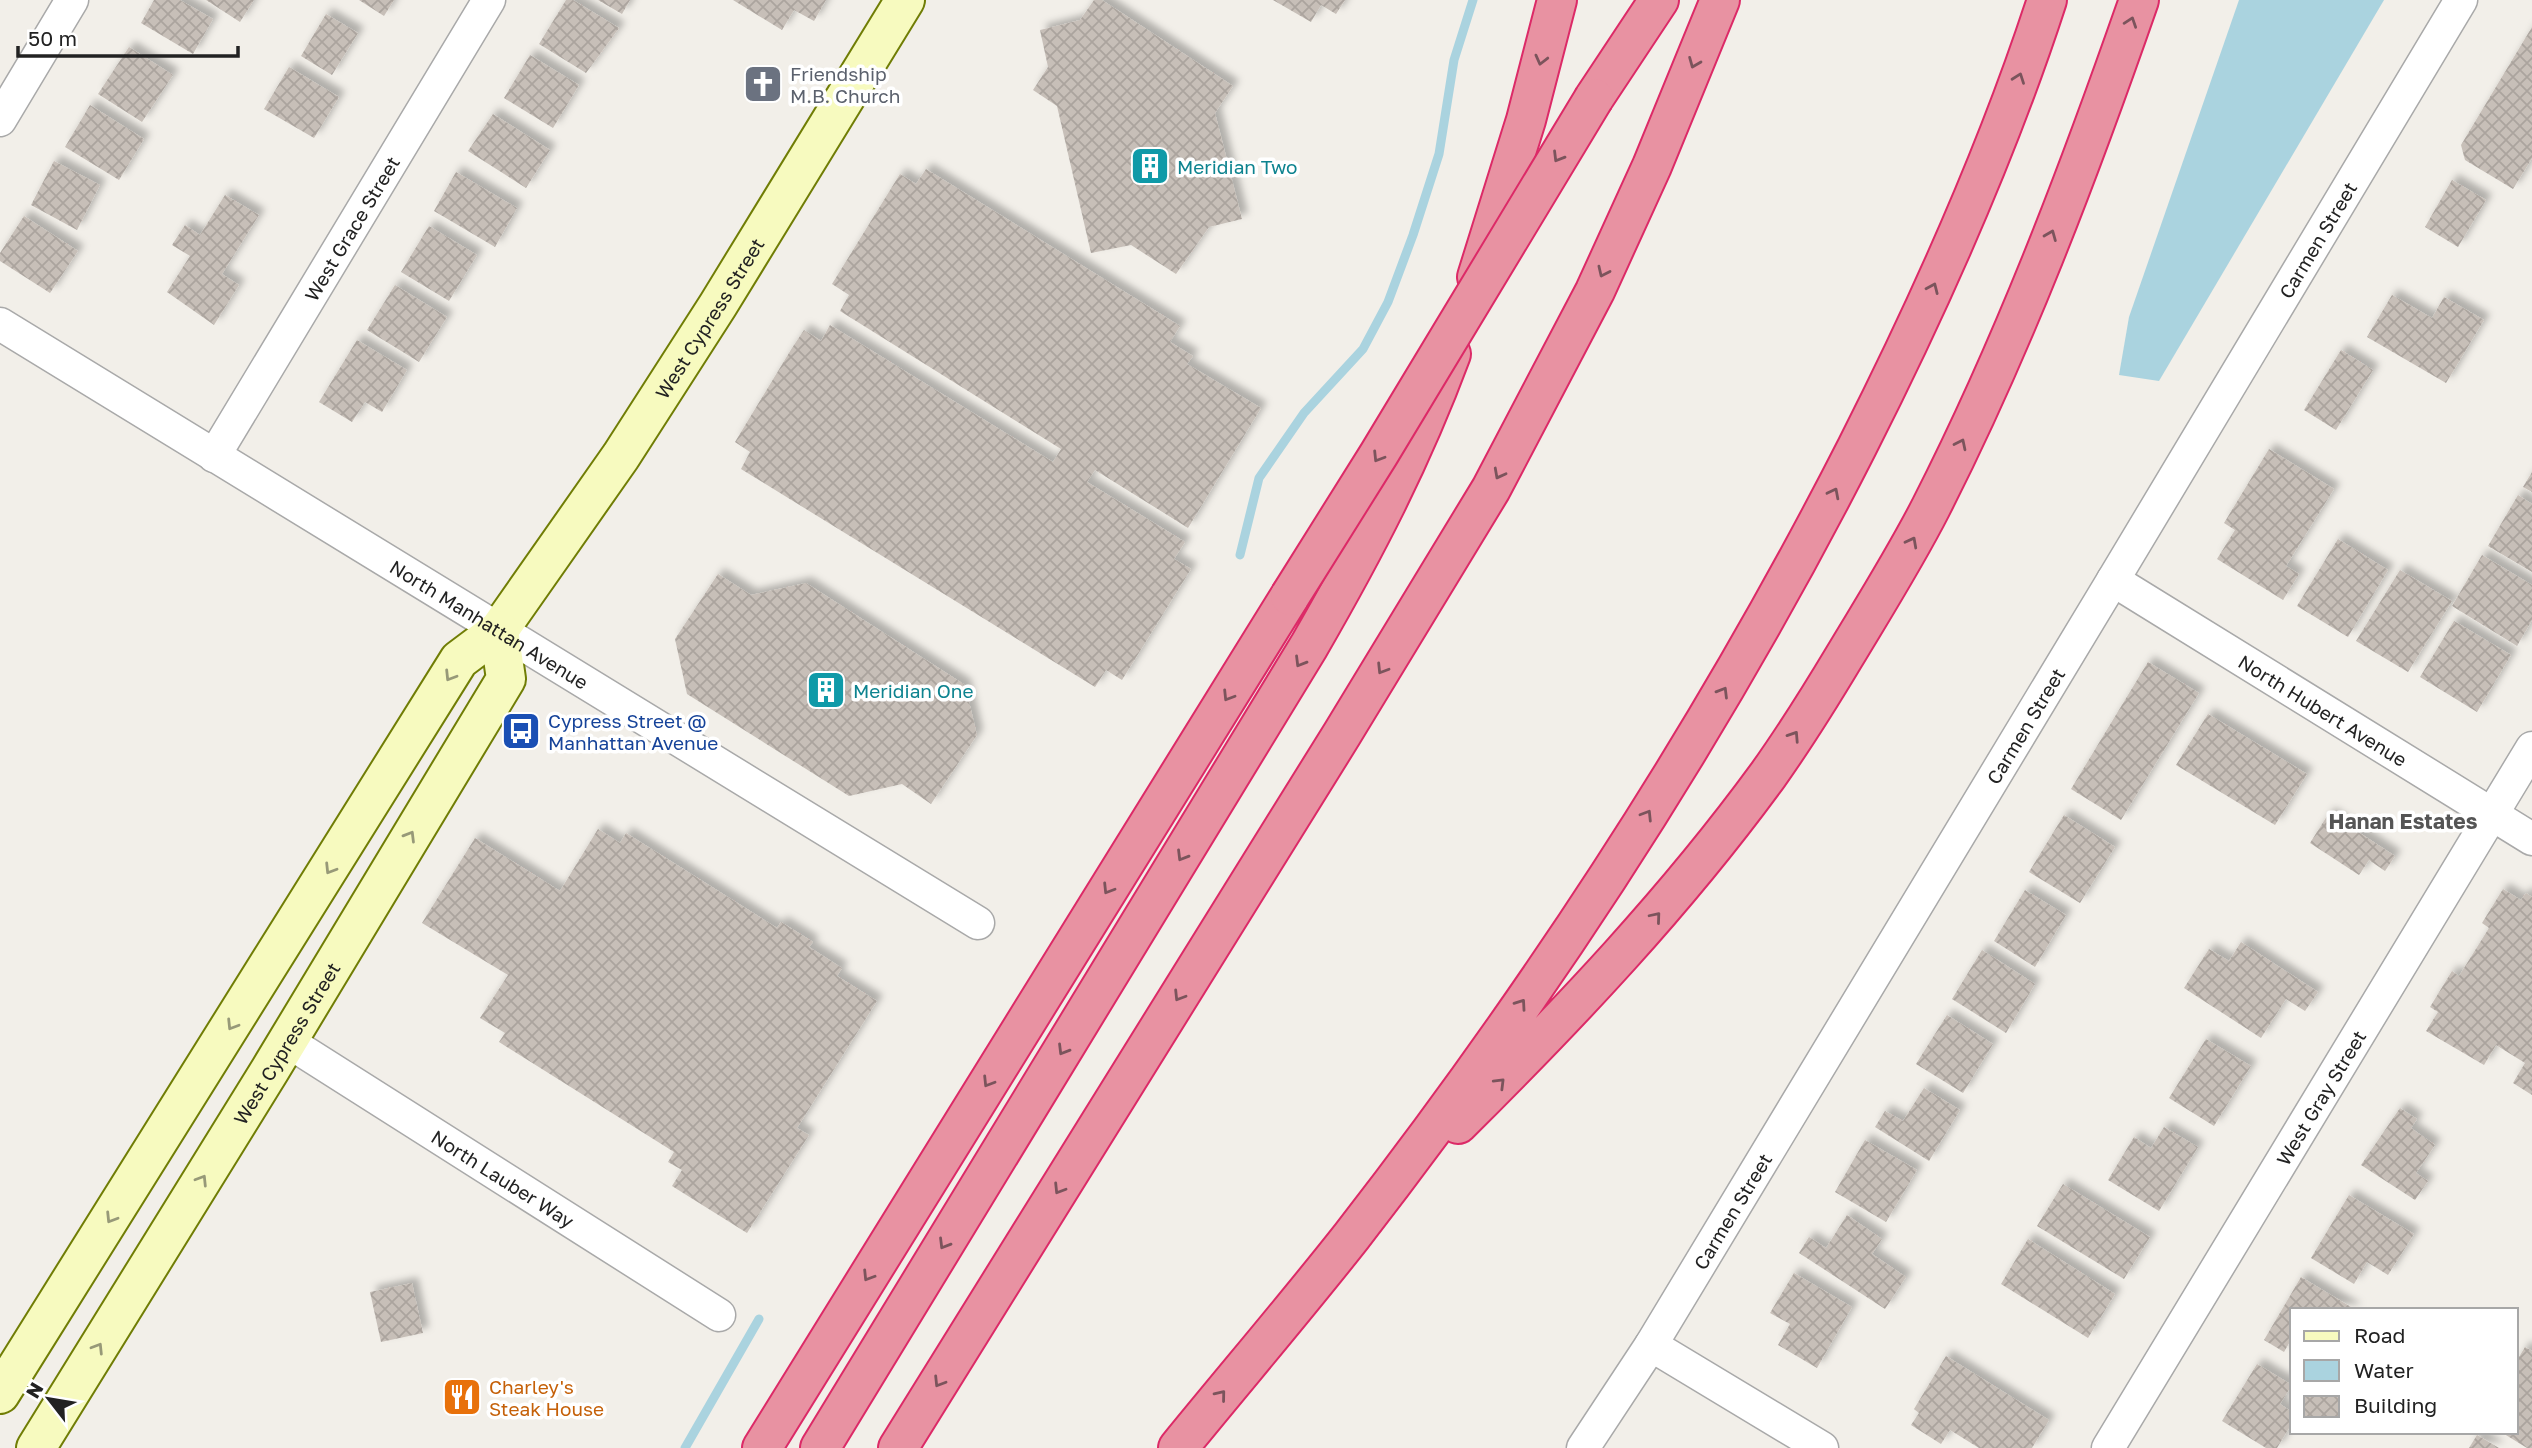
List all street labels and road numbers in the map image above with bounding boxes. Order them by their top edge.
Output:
street label: West Grace Street [299,152,404,305]
street label: Carmen Street [2273,177,2361,302]
street label: West Cypress Street [650,233,768,403]
street label: North Manhattan Avenue [386,554,593,693]
street label: North Hubert Avenue [2235,649,2412,771]
street label: Carmen Street [1981,663,2069,788]
street label: West Cypress Street [228,958,344,1128]
street label: West Gray Street [2271,1026,2370,1169]
street label: North Lauber Way [428,1124,579,1232]
street label: Carmen Street [1688,1149,1776,1273]

